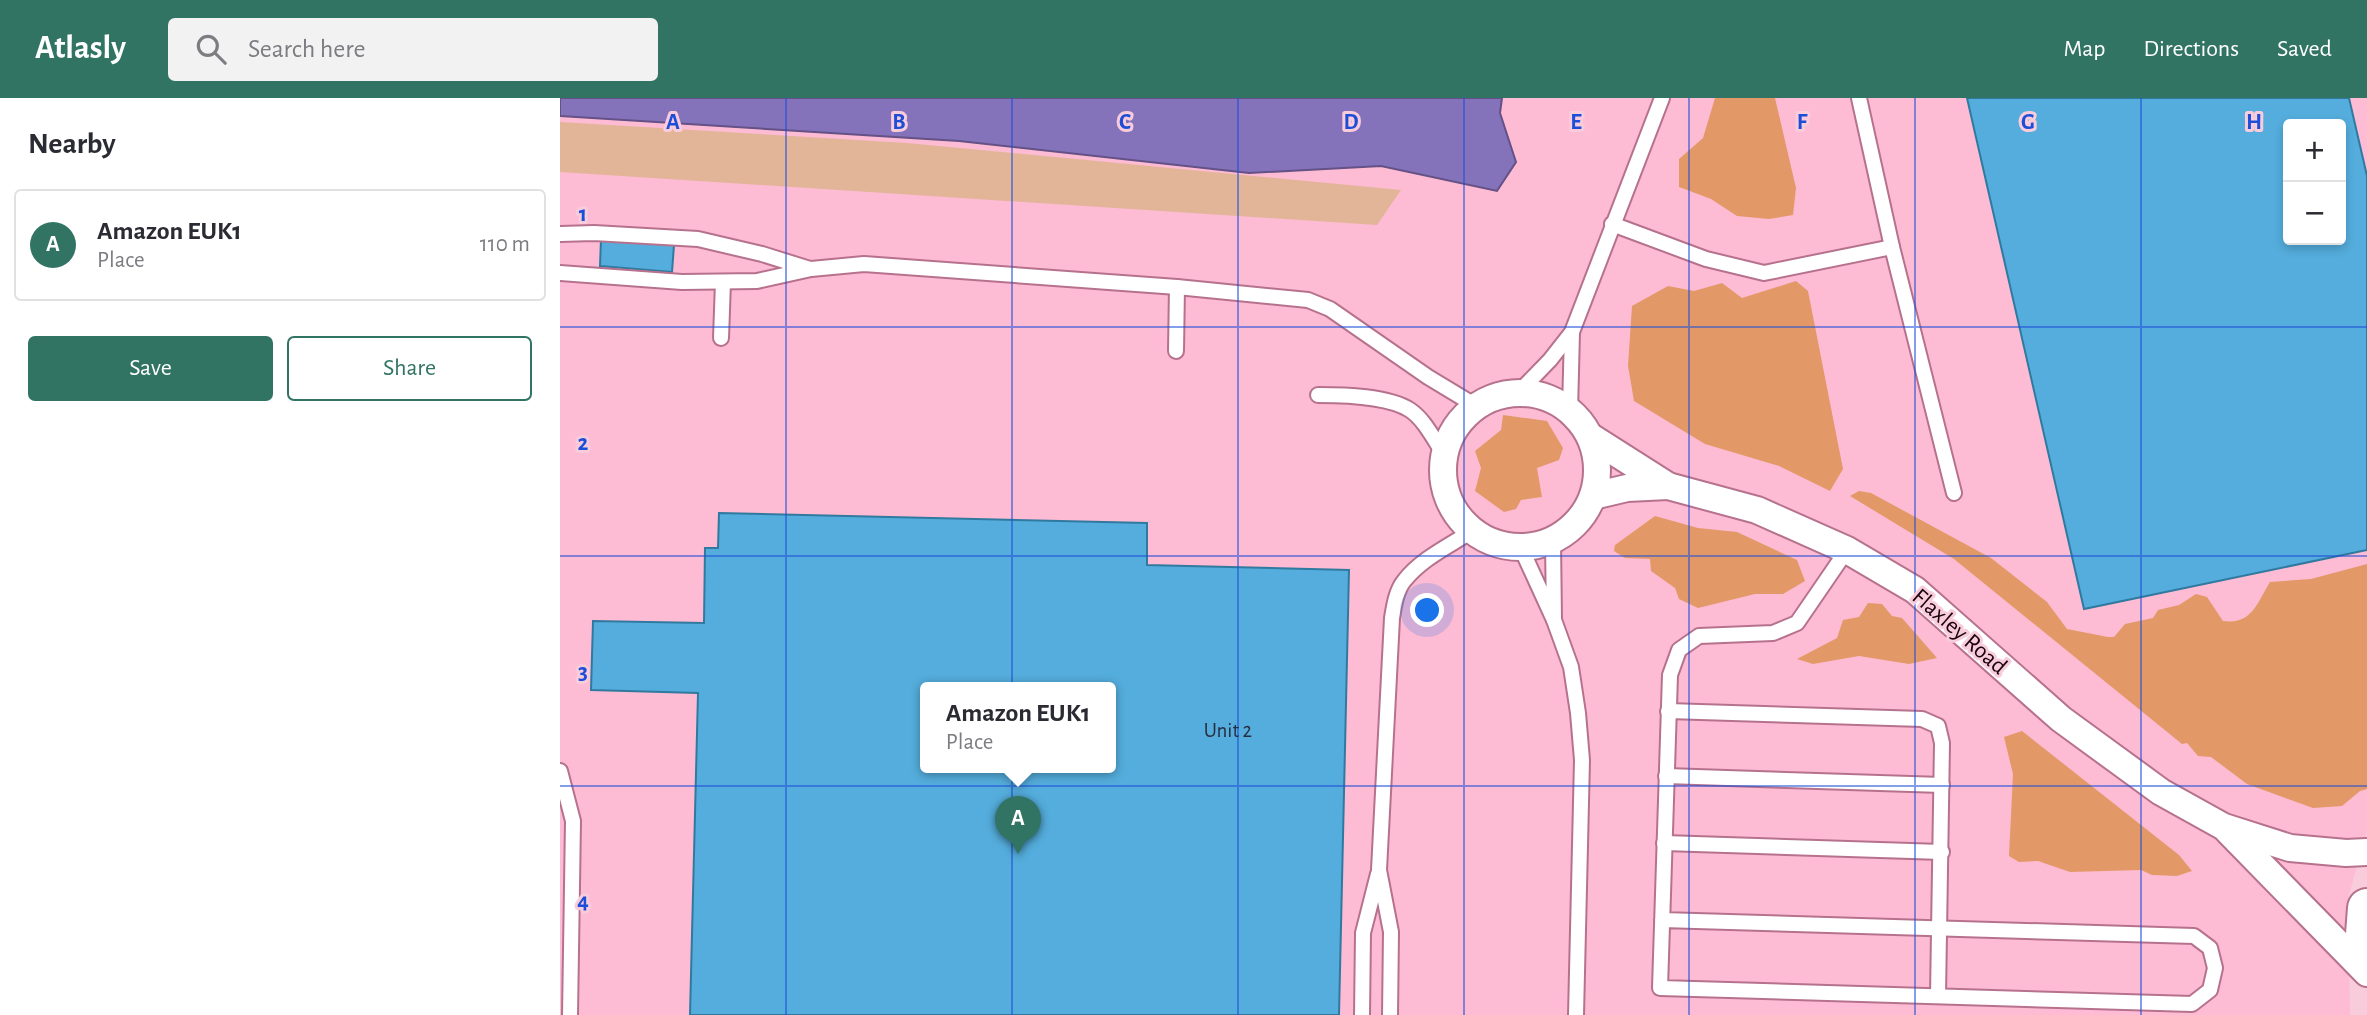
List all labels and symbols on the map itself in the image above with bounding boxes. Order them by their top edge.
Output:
text: A [666,111,680,134]
text: B [892,111,906,134]
text: C [1119,111,1131,134]
text: D [1343,111,1359,134]
text: E [1570,111,1582,134]
text: F [1797,111,1808,134]
text: G [2021,111,2035,134]
text: H [2246,111,2262,134]
text: 1 [579,203,587,226]
text: 2 [578,432,589,455]
street label: Flaxley Road [1907,584,2011,679]
your location [1410,593,1444,627]
text: 3 [578,661,588,684]
house number: Unit 2 [1204,720,1252,741]
pin: A [995,796,1041,854]
text: 4 [577,890,589,913]

